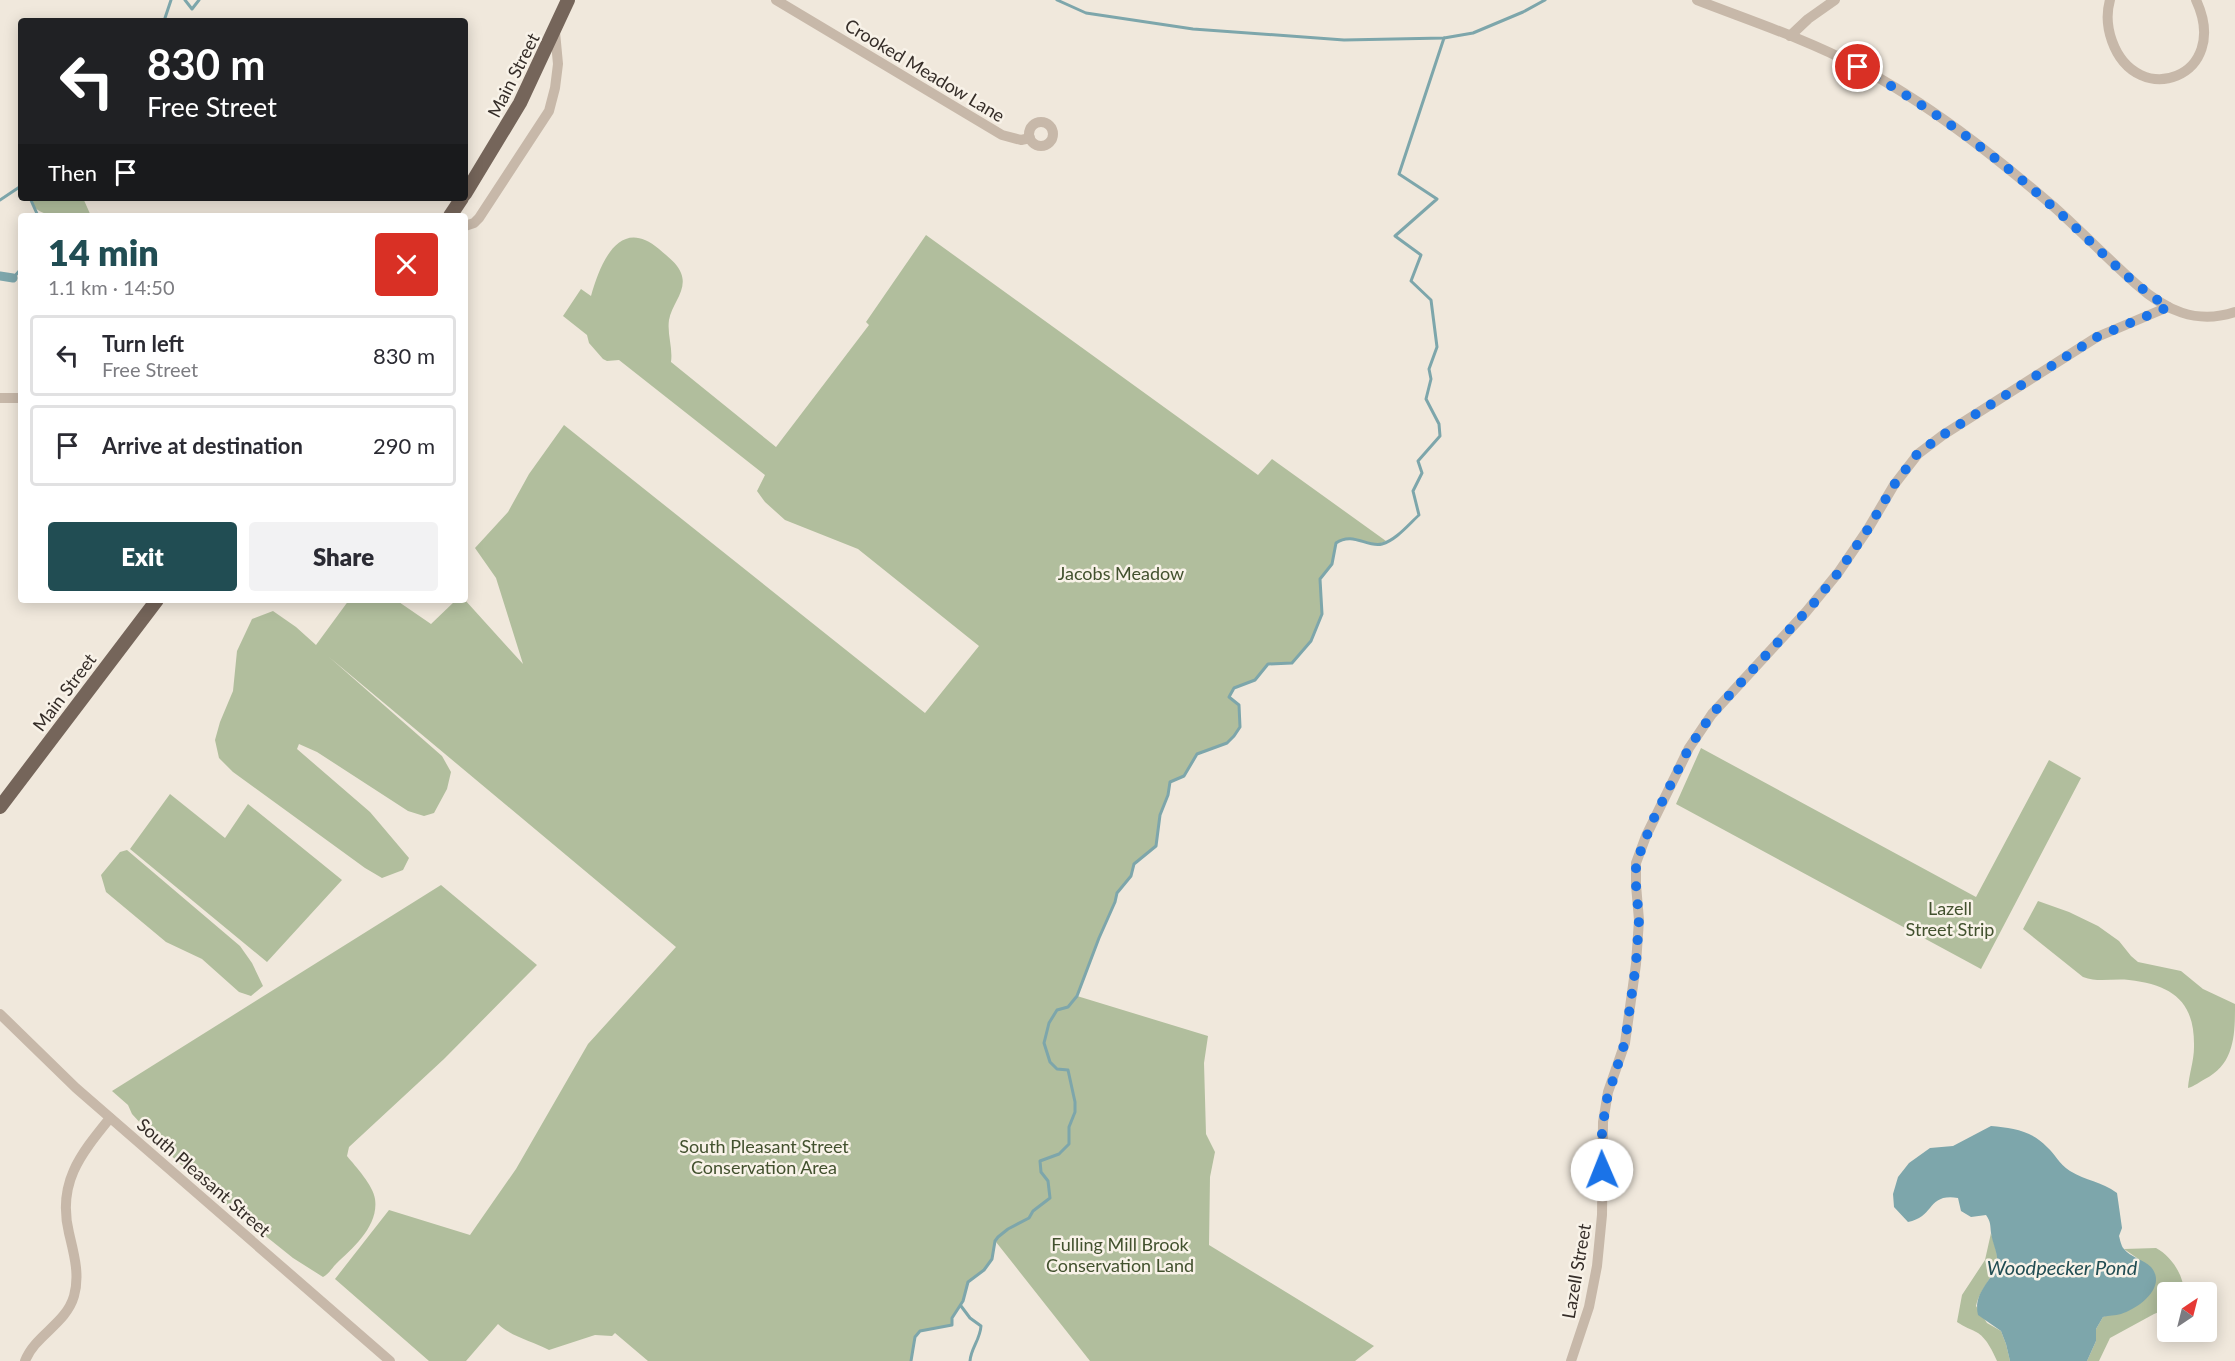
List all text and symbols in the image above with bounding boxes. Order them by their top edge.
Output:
street label: Crooked Meadow Lane [841,14,1009,126]
street label: Main Street [482,29,544,121]
text: 830 m [147,39,265,89]
pin [1832,41,1883,92]
icon: left [48,42,126,120]
icon: arrive [1841,50,1874,83]
text: Free Street [147,90,277,123]
icon: arrive [109,156,142,189]
text: Then [48,159,97,186]
text: 14 min [48,230,159,274]
button: close [375,233,438,296]
text: 1.1 km · 14:50 [48,275,175,299]
text: Turn left [102,330,184,357]
icon: left [51,339,84,372]
text: 830 m [373,342,435,369]
text: Free Street [102,357,198,381]
icon: arrive [51,429,84,462]
text: Arrive at destination [102,432,303,459]
text: 290 m [373,432,435,459]
button: Exit [48,522,237,591]
button: Share [249,522,438,591]
park label: Jacobs Meadow [1058,562,1184,584]
street label: Main Street [28,648,101,735]
park label: Lazell Street Strip [1906,897,1994,940]
street label: South Pleasant Street [133,1113,276,1241]
park label: South Pleasant Street Conservation Area [679,1135,849,1178]
position arrow [1570,1138,1634,1202]
street label: Lazell Street [1557,1221,1595,1320]
park label: Fulling Mill Brook Conservation Land [1046,1233,1194,1276]
water label: Woodpecker Pond [1987,1255,2138,1279]
north arrow [2157,1282,2217,1342]
map controls [2157,1282,2217,1342]

